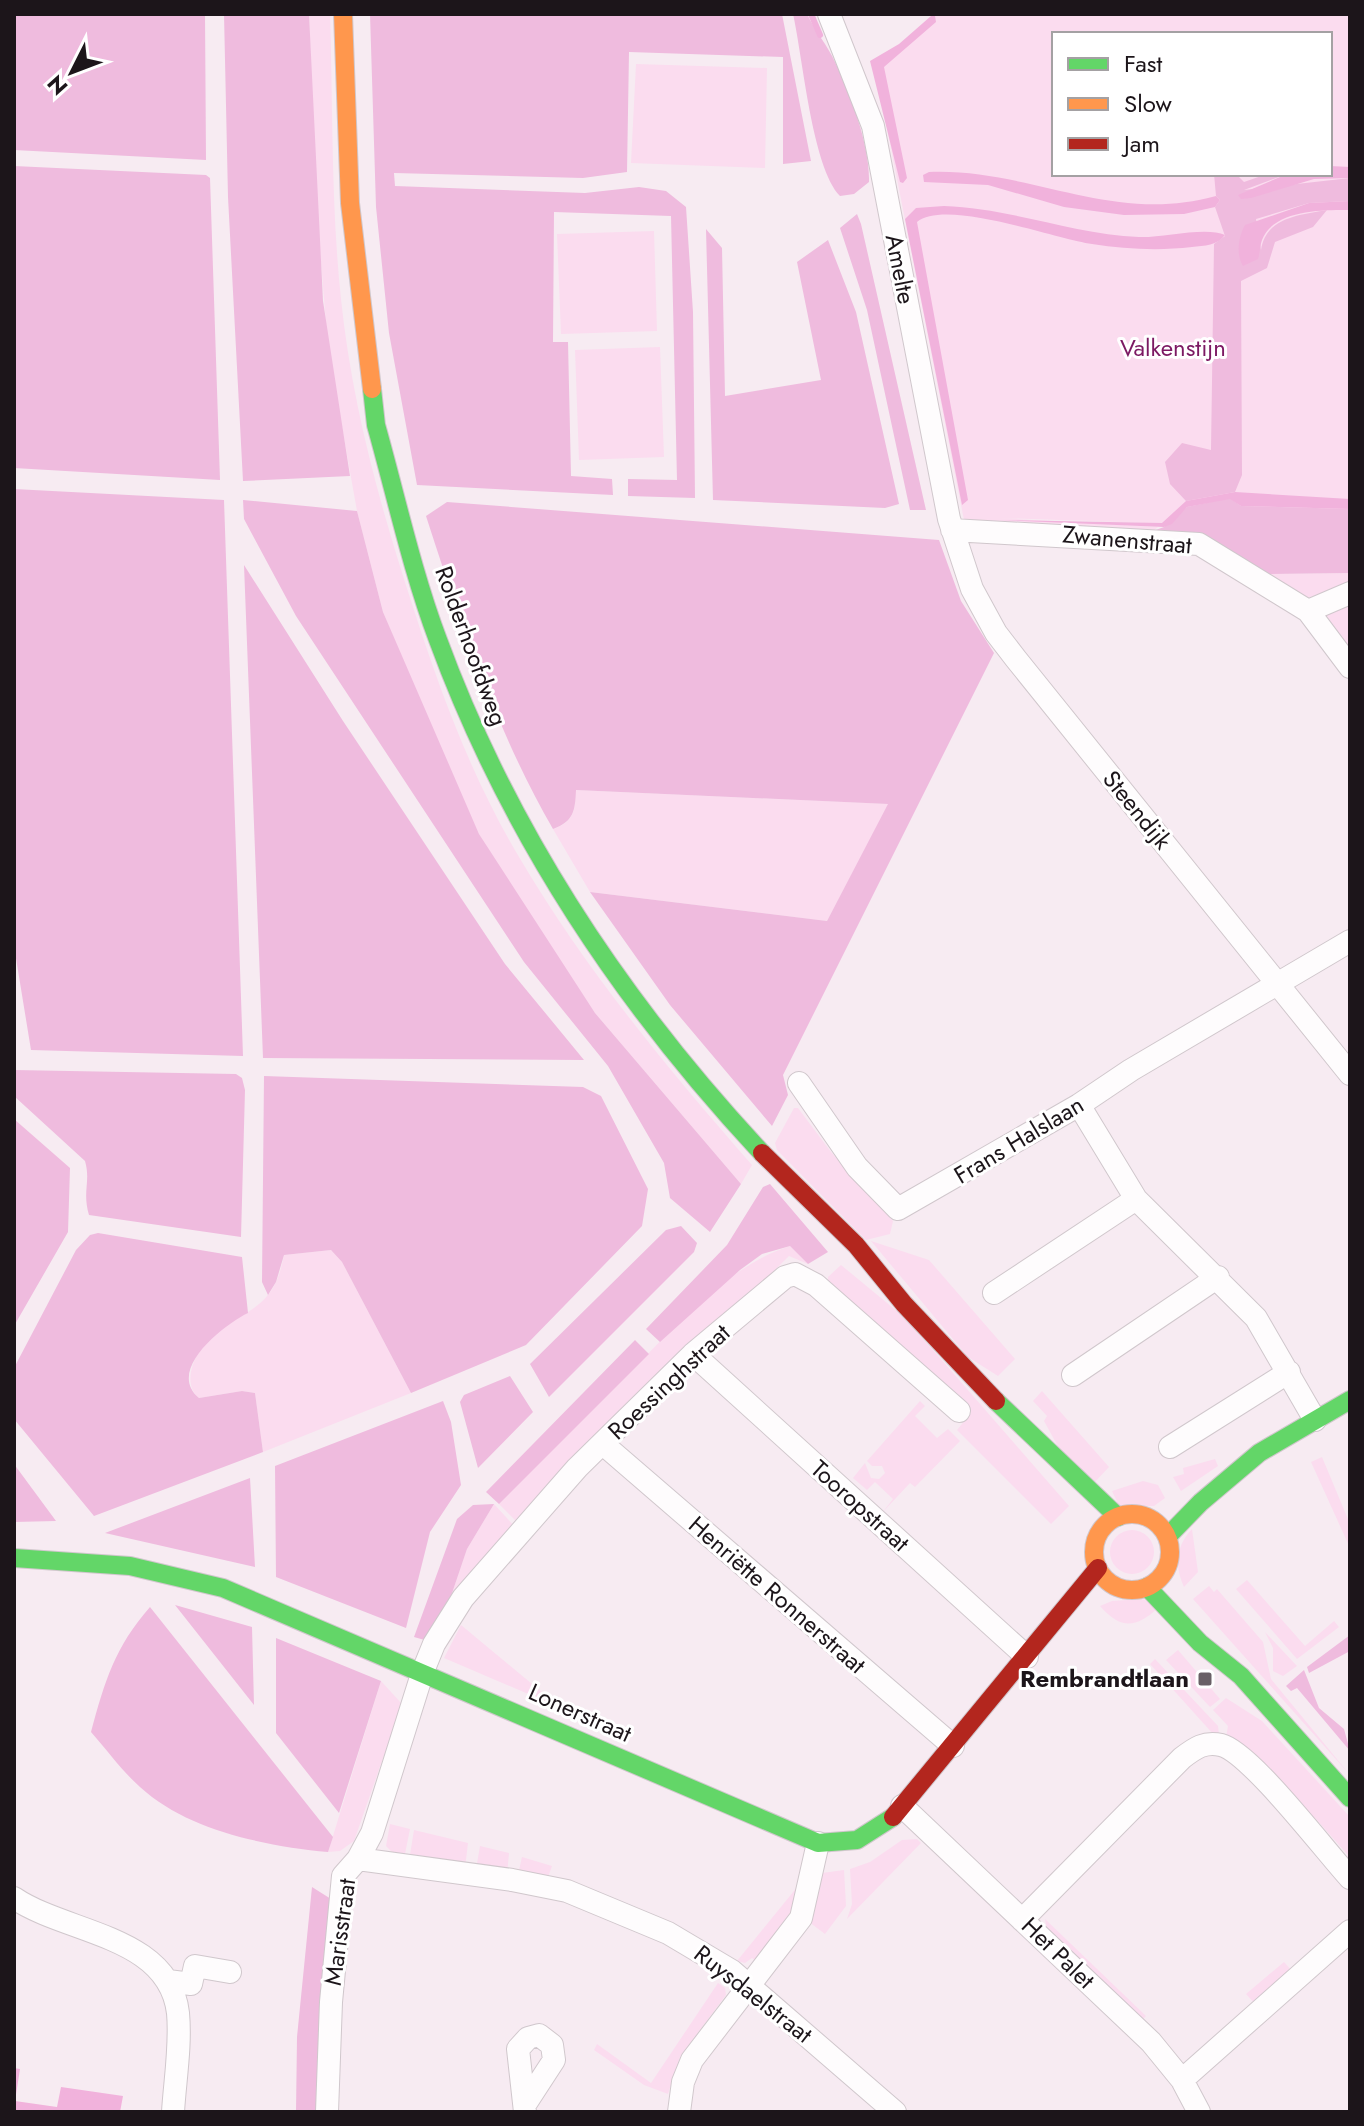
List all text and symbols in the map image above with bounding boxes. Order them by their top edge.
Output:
north arrow [32,32,112,112]
legend [1052,32,1332,176]
text: Fast [1124,46,1162,81]
text: N [39,68,75,103]
text: Slow [1124,86,1172,121]
text: Jam [1121,126,1160,161]
street label: Amelte [877,231,924,307]
park label: Valkenstijn [1120,330,1226,365]
street label: Zwanenstraat [1061,516,1193,563]
street label: Rolderhoofdweg [426,561,517,731]
street label: Steendijk [1095,763,1180,857]
street label: Frans Halslaan [947,1087,1090,1192]
street label: Roessinghstraat [600,1316,738,1448]
street label: Tooropstraat [803,1452,918,1560]
street label: Henriëtte Ronnerstraat [681,1508,874,1682]
place label: Rembrandtlaan [1020,1661,1189,1696]
marker: Rembrandtlaan [1196,1670,1214,1688]
street label: Lonerstraat [523,1674,638,1751]
street label: Marisstraat [315,1876,364,1988]
street label: Het Palet [1014,1909,1103,1997]
street label: Ruysdaelstraat [687,1936,820,2051]

